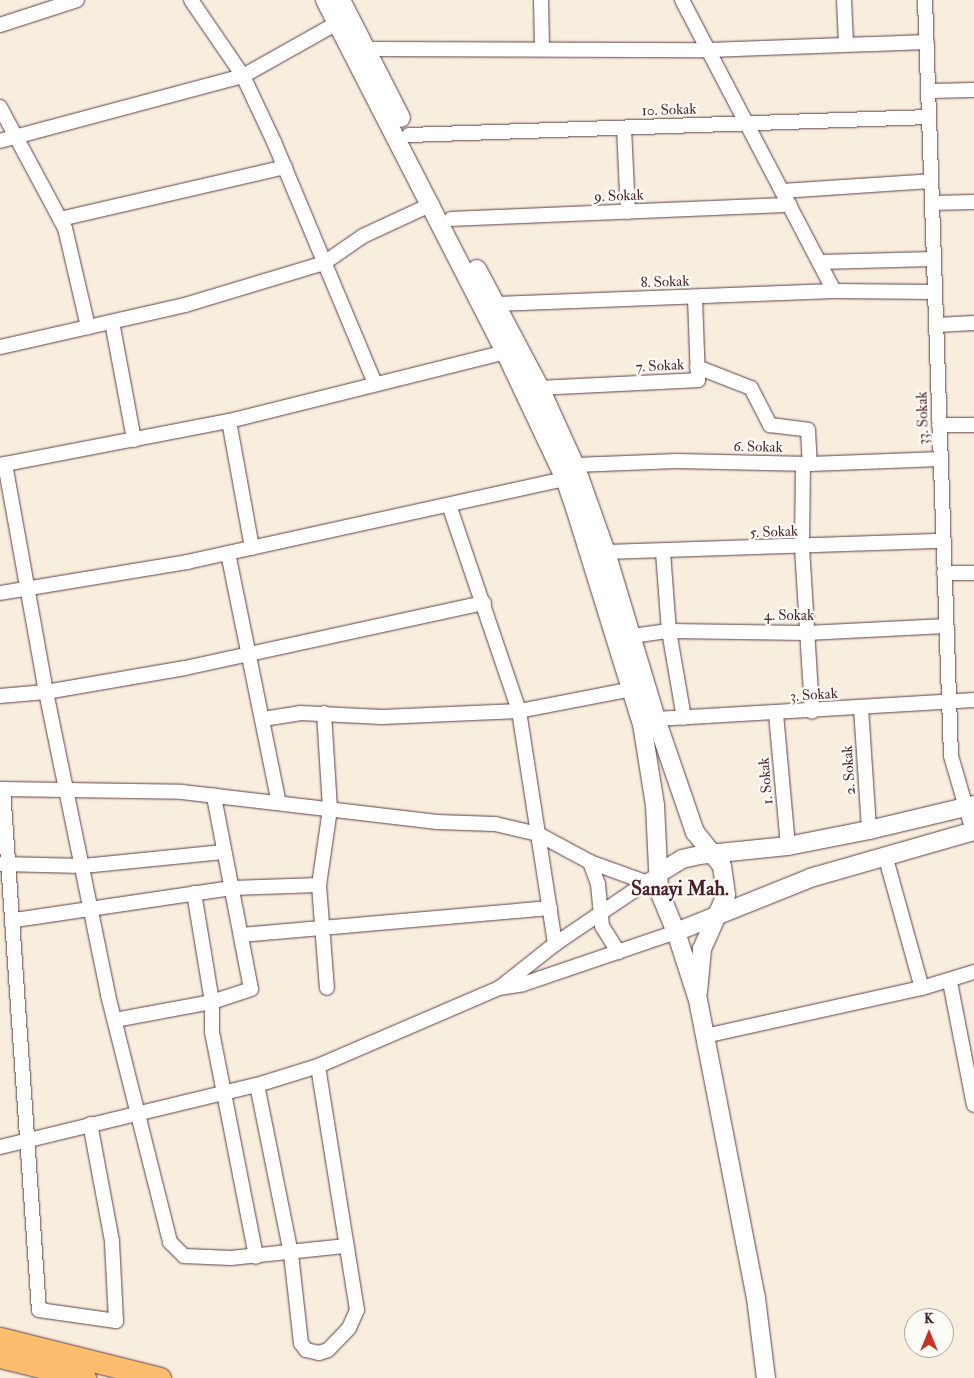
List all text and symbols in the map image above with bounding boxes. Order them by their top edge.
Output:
street label: 10. Sokak [641,100,697,120]
street label: 9. Sokak [594,186,644,206]
street label: 8. Sokak [640,272,690,292]
street label: 7. Sokak [635,356,685,376]
street label: 33. Sokak [913,391,933,445]
street label: 6. Sokak [733,438,783,456]
street label: 5. Sokak [750,522,798,542]
street label: 4. Sokak [764,607,814,625]
street label: 3. Sokak [790,684,838,706]
street label: 2. Sokak [838,745,860,795]
street label: 1. Sokak [755,757,777,805]
district label: Sanayi Mah. [631,876,729,900]
north arrow [904,1308,954,1358]
text: K [924,1310,934,1327]

